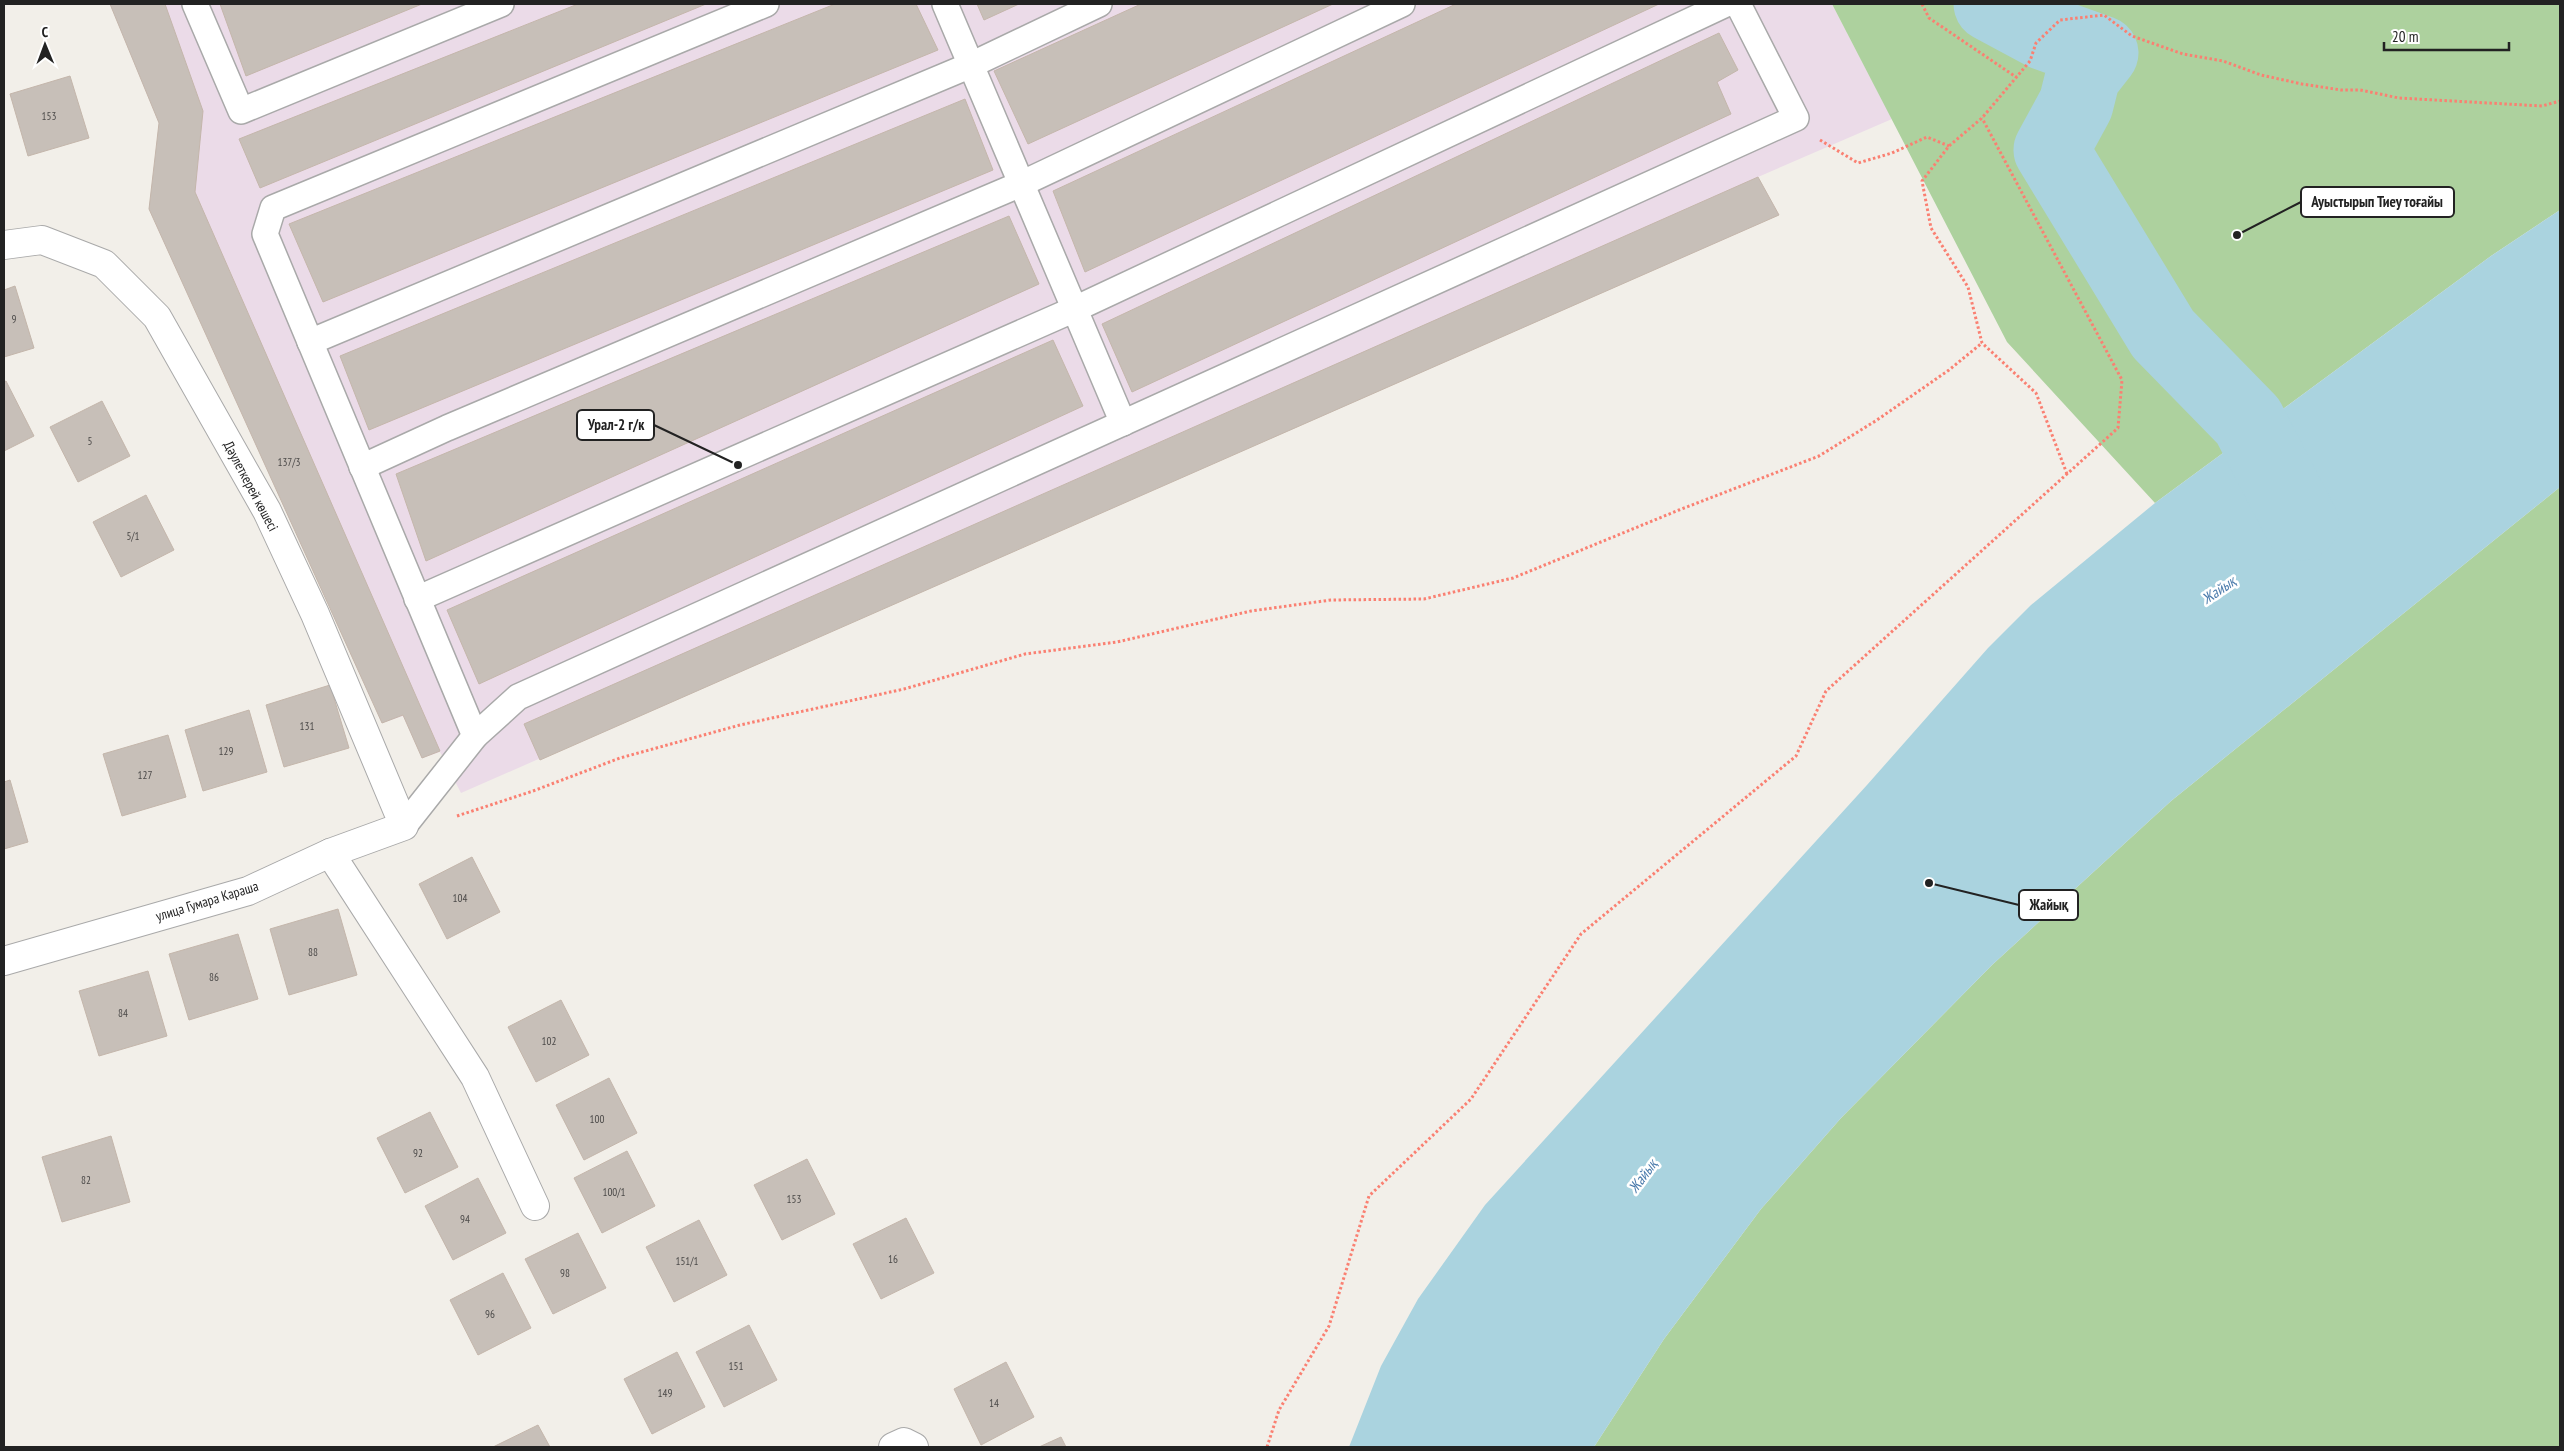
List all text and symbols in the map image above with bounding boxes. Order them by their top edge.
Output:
north arrow [20,20,70,70]
scale bar [2384,20,2509,52]
text: С [41,23,49,41]
text: 20 m [2392,27,2418,46]
house number: 153 [42,109,56,123]
callout: Ауыстырып Тиеу тоғайы [2301,187,2454,217]
text: Ауыстырып Тиеу тоғайы [2310,192,2443,211]
house number: 9 [12,312,17,326]
callout: Урал-2 г/к [577,410,654,440]
text: Урал-2 г/к [587,415,645,434]
house number: 5 [88,434,93,448]
street label: Дәулеткерей көшесі [220,438,282,534]
house number: 137/3 [277,455,301,469]
house number: 5/1 [126,529,140,543]
water label: Жайық [2197,570,2241,608]
house number: 131 [300,719,314,733]
house number: 129 [219,744,233,758]
house number: 127 [138,768,152,782]
street label: улица Гумара Караша [154,877,260,925]
callout: Жайық [2019,890,2078,920]
house number: 104 [453,891,467,905]
text: Жайық [2029,895,2069,914]
house number: 88 [308,945,318,959]
house number: 86 [209,970,219,984]
house number: 84 [118,1006,128,1020]
house number: 102 [542,1034,556,1048]
house number: 100 [590,1112,604,1126]
house number: 92 [413,1146,423,1160]
water label: Жайық [1623,1154,1662,1197]
house number: 82 [81,1173,91,1187]
house number: 100/1 [602,1185,626,1199]
house number: 153 [787,1192,801,1206]
house number: 94 [460,1212,470,1226]
house number: 16 [888,1252,898,1266]
house number: 151/1 [675,1254,699,1268]
house number: 98 [560,1266,570,1280]
house number: 96 [485,1307,495,1321]
house number: 151 [729,1359,743,1373]
house number: 149 [658,1386,672,1400]
house number: 14 [989,1396,999,1410]

